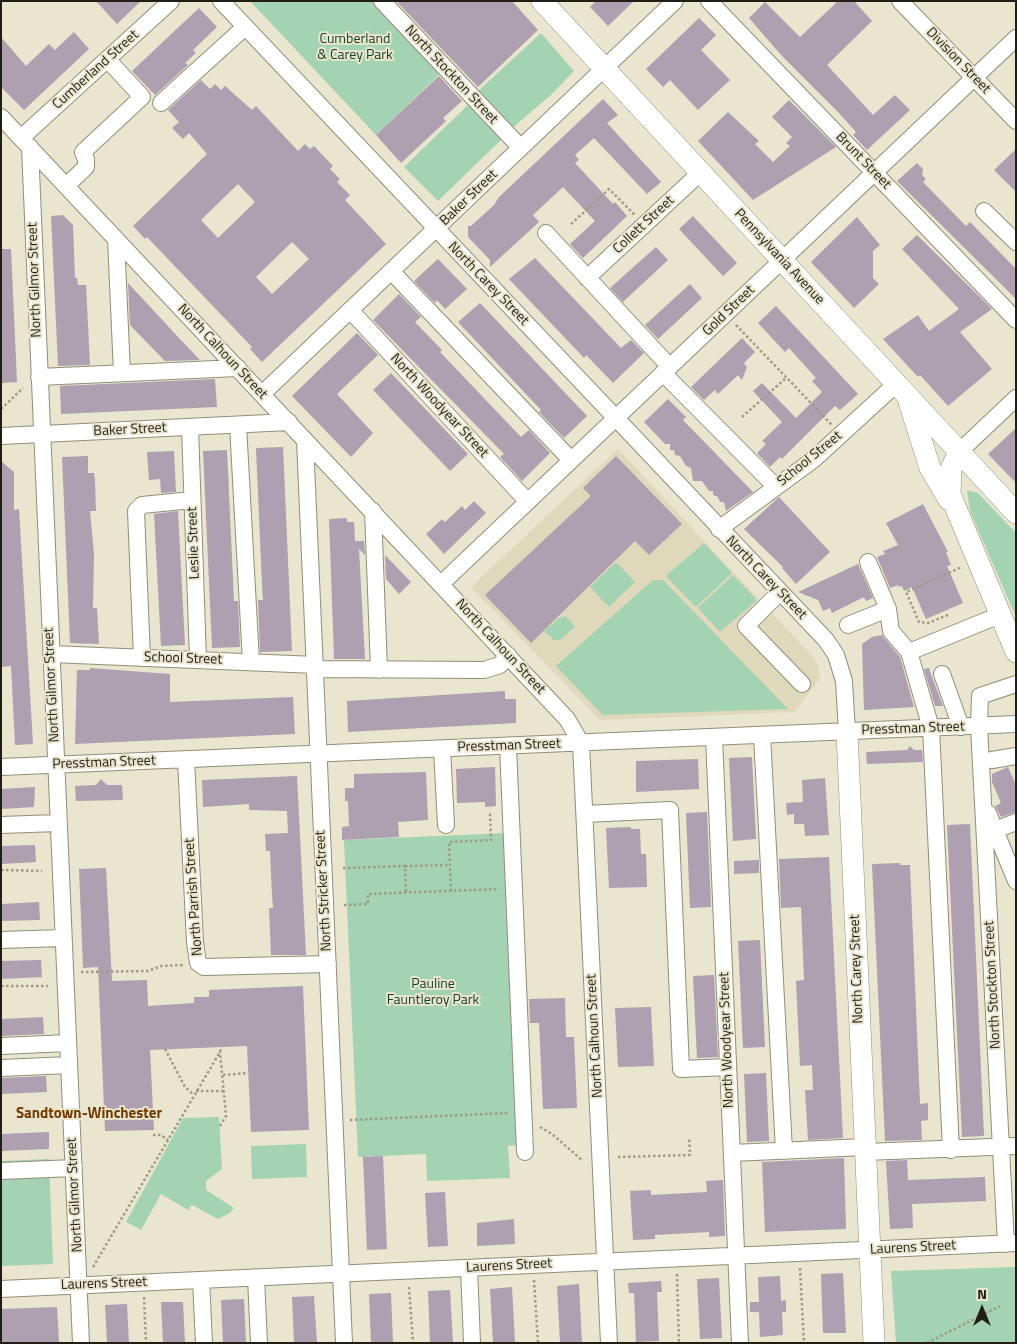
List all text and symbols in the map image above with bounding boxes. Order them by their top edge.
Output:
street label: North Stockton Street [401,22,501,128]
street label: Division Street [922,24,994,98]
street label: Cumberland Street [49,27,143,113]
park label: Cumberland & Carey Park [317,32,393,64]
street label: Brunt Street [832,129,894,193]
street label: Baker Street [437,167,501,229]
street label: Collett Street [610,192,678,258]
street label: Pennsylvania Avenue [730,206,828,308]
street label: North Gilmor Street [25,222,45,338]
street label: North Carey Street [444,239,532,329]
street label: Gold Street [699,282,759,340]
street label: North Calhoun Street [174,301,270,403]
street label: North Woodyear Street [386,350,492,462]
street label: Baker Street [93,420,167,440]
street label: School Street [774,428,846,490]
street label: Leslie Street [184,506,204,580]
street label: North Carey Street [722,533,810,623]
street label: North Calhoun Street [452,596,548,698]
street label: North Gilmor Street [41,627,63,743]
street label: School Street [144,649,222,669]
street label: Presstman Street [861,719,965,739]
street label: Presstman Street [457,736,561,756]
street label: Presstman Street [52,753,156,773]
street label: North Stricker Street [312,830,336,952]
street label: North Parrish Street [181,837,207,957]
street label: North Carey Street [847,914,867,1024]
street label: North Stockton Street [981,920,1005,1050]
street label: North Woodyear Street [716,972,738,1108]
street label: North Calhoun Street [583,974,607,1098]
park label: Pauline Fauntleroy Park [387,977,479,1010]
district label: Sandtown-Winchester [16,1105,162,1123]
street label: North Gilmor Street [64,1137,86,1253]
street label: Laurens Street [870,1237,956,1259]
street label: Laurens Street [466,1255,552,1277]
street label: Laurens Street [61,1274,147,1294]
text: N [977,1283,987,1304]
north arrow [957,1284,1007,1334]

